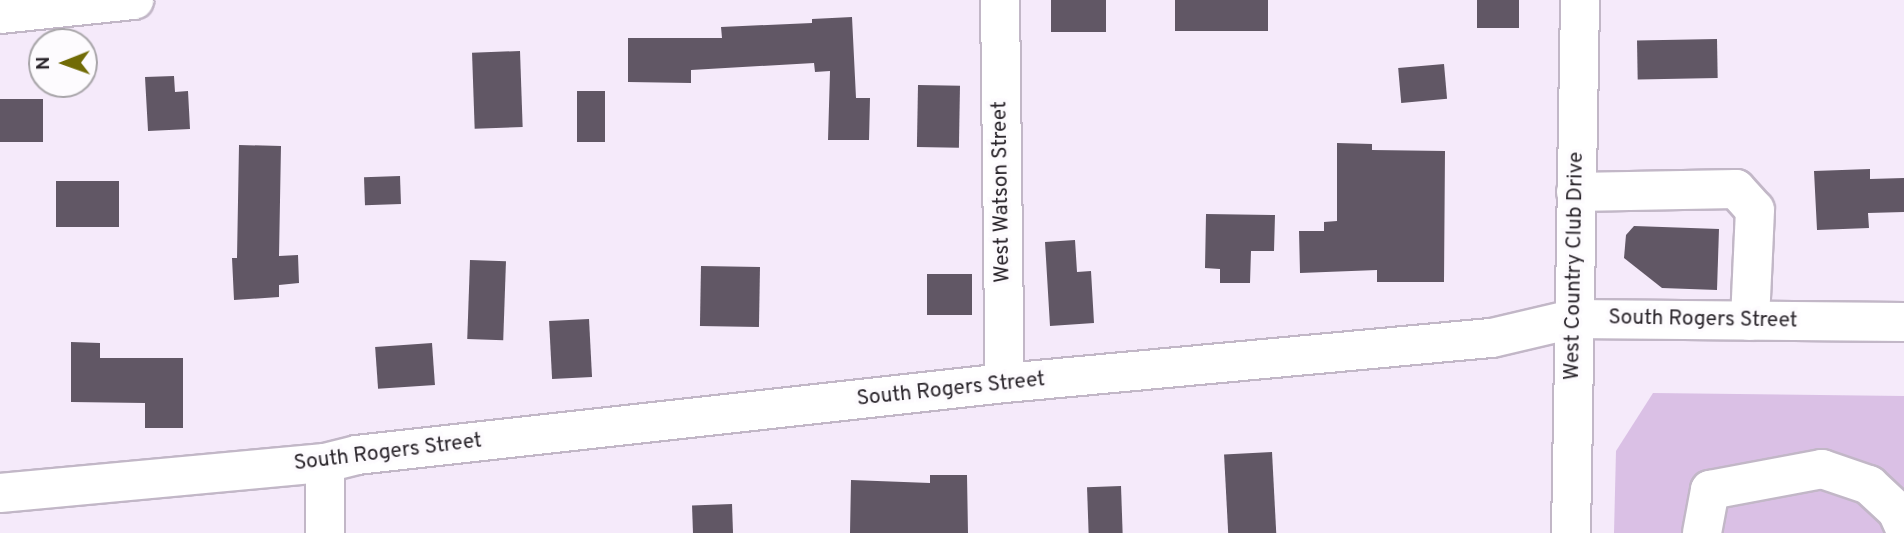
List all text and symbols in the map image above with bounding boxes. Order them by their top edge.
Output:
north arrow [28,28,98,98]
text: N [32,56,56,70]
street label: West Watson Street [988,101,1016,283]
street label: West Country Club Drive [1560,151,1590,381]
street label: South Rogers Street [1608,306,1798,334]
street label: South Rogers Street [856,368,1046,412]
street label: South Rogers Street [293,429,483,477]

